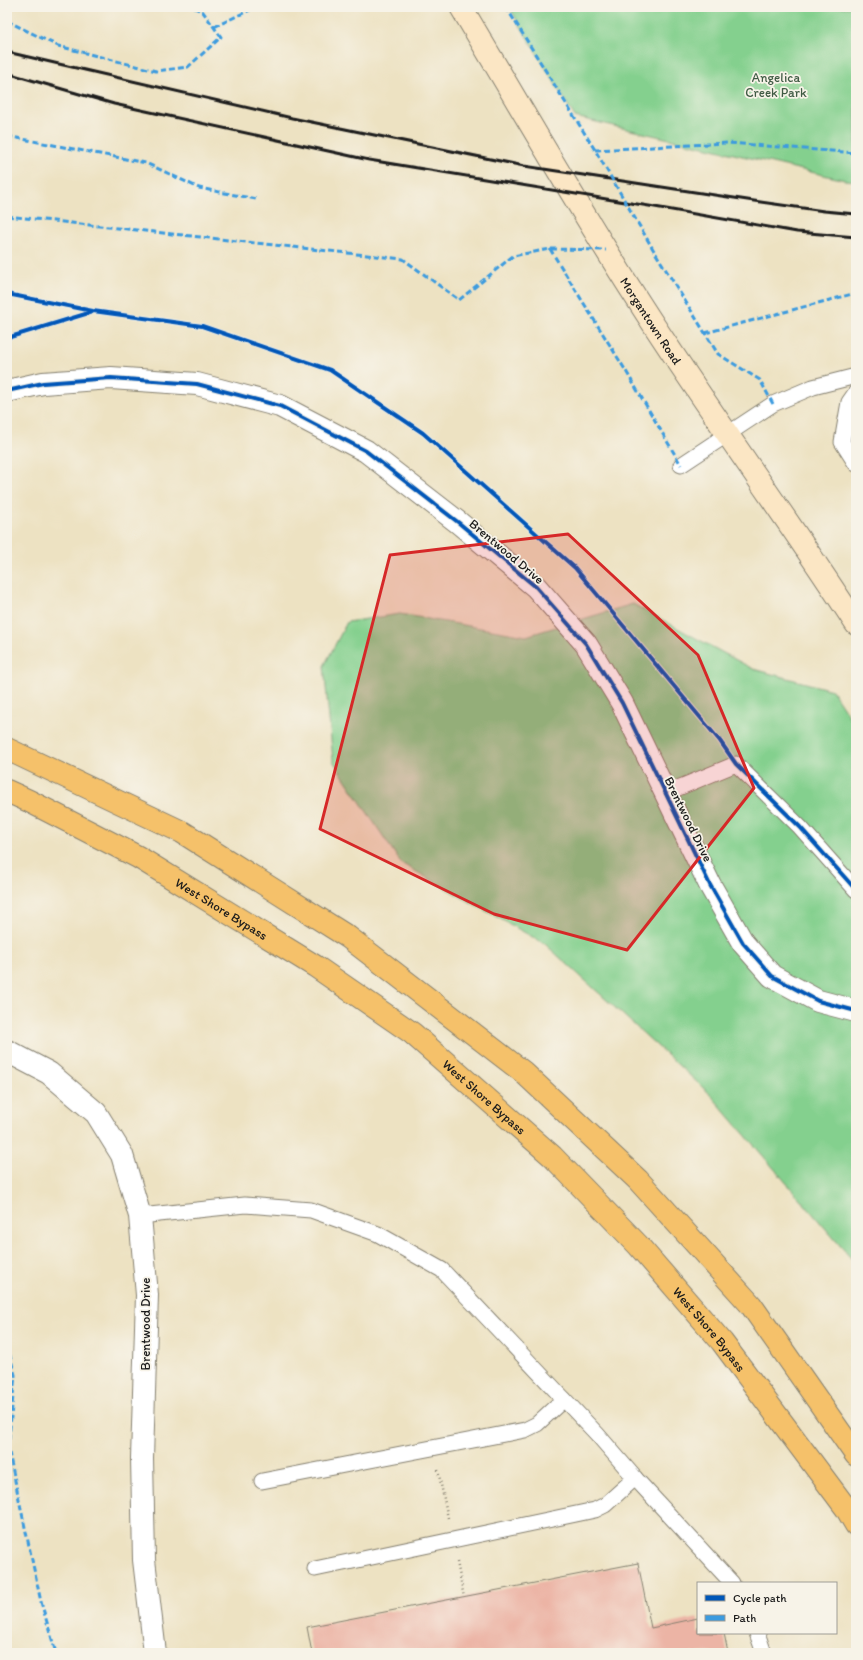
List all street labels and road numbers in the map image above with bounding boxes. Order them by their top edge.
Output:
street label: Morgantown Road [617,275,685,368]
street label: Brentwood Drive [466,516,547,587]
street label: Brentwood Drive [661,774,716,864]
street label: West Shore Bypass [173,875,271,943]
street label: West Shore Bypass [440,1057,529,1138]
street label: Brentwood Drive [138,1278,153,1370]
street label: West Shore Bypass [670,1284,749,1375]

